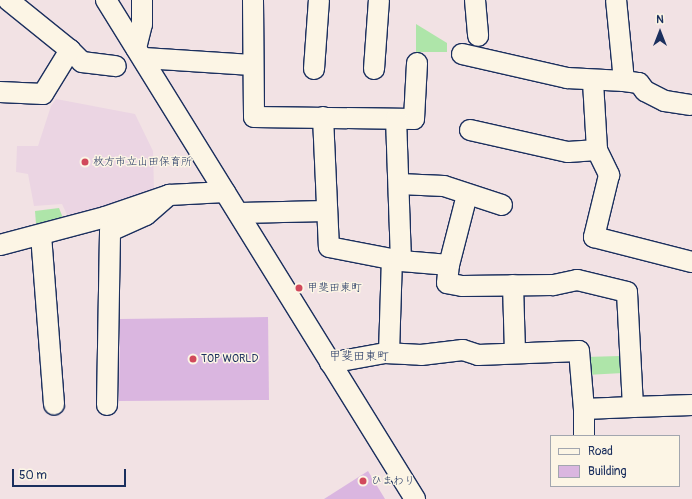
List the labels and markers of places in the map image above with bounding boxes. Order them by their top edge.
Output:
place label: 枚方市立山田保育所 [93,155,192,169]
marker: 枚方市立山田保育所 [80,157,90,167]
place label: 甲斐田東町 [307,281,362,295]
marker: 甲斐田東町 [294,283,304,293]
place label: TOP WORLD [201,352,258,366]
marker: TOP WORLD [188,354,198,364]
place label: ひまわり [371,474,415,488]
marker: ひまわり [358,476,368,486]

